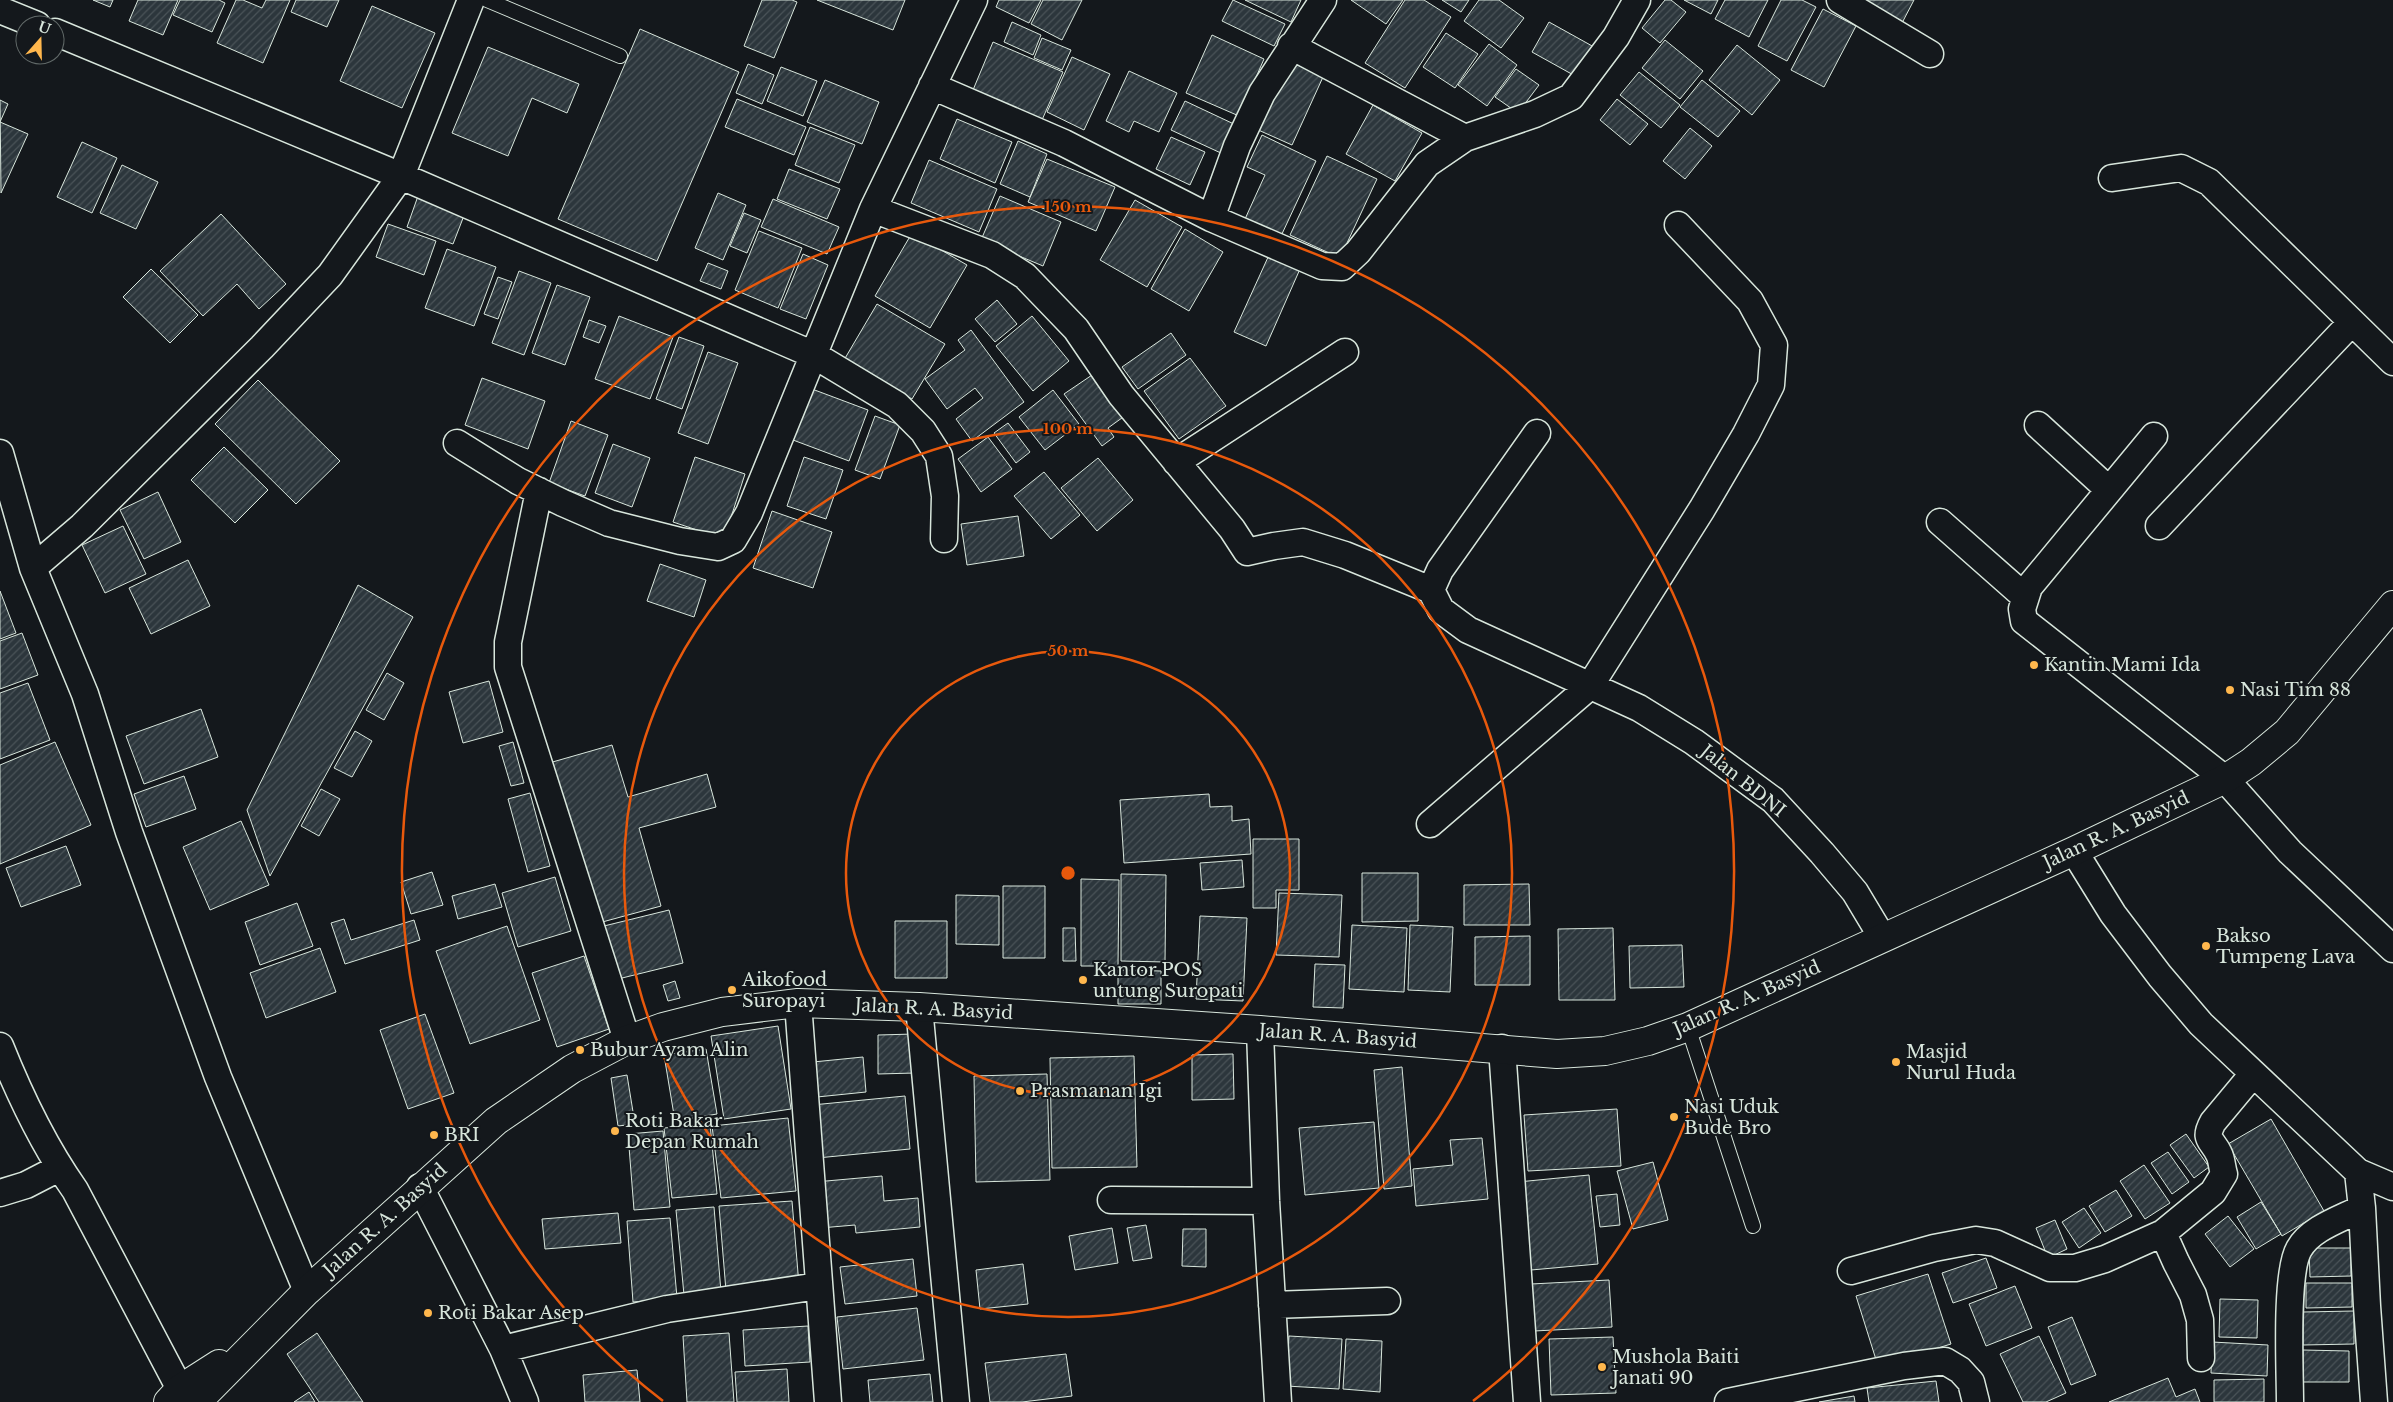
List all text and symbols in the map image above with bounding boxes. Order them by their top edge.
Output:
north arrow [15,15,65,65]
text: U [36,17,54,39]
text: 150 m [1044,197,1092,216]
text: 100 m [1043,419,1093,438]
text: 50 m [1048,641,1089,660]
place label: Kantin Mami Ida [2044,654,2200,676]
marker: Kantin Mami Ida [2028,659,2040,671]
place label: Nasi Tim 88 [2240,679,2351,701]
marker: Nasi Tim 88 [2224,684,2236,696]
street label: Jalan BDNI [1695,739,1790,822]
street label: Jalan R. A. Basyid [2038,787,2193,874]
centre of rings [1059,864,1077,882]
place label: Bakso Tumpeng Lava [2216,925,2355,968]
marker: Bakso Tumpeng Lava [2200,940,2212,952]
street label: Jalan R. A. Basyid [1668,956,1824,1041]
place label: Kantor POS untung Suropati [1093,959,1243,1002]
place label: Aikofood Suropayi [741,969,827,1012]
marker: Kantor POS untung Suropati [1077,974,1089,986]
marker: Aikofood Suropayi [726,984,738,996]
street label: Jalan R. A. Basyid [852,994,1014,1024]
street label: Jalan R. A. Basyid [1256,1019,1418,1053]
place label: Bubur Ayam Alin [590,1039,748,1061]
place label: Masjid Nurul Huda [1906,1041,2016,1084]
marker: Bubur Ayam Alin [574,1044,586,1056]
marker: Masjid Nurul Huda [1890,1056,1902,1068]
place label: Prasmanan Igi [1030,1080,1162,1102]
marker: Prasmanan Igi [1014,1085,1026,1097]
place label: Nasi Uduk Bude Bro [1684,1096,1779,1139]
place label: Roti Bakar Depan Rumah [625,1110,759,1153]
marker: Nasi Uduk Bude Bro [1668,1111,1680,1123]
place label: BRI [444,1124,479,1146]
marker: Roti Bakar Depan Rumah [609,1125,621,1137]
marker: BRI [428,1129,440,1141]
street label: Jalan R. A. Basyid [317,1159,451,1283]
place label: Roti Bakar Asep [438,1302,584,1324]
marker: Roti Bakar Asep [422,1307,434,1319]
place label: Mushola Baiti Janati 90 [1610,1346,1739,1389]
marker: Mushola Baiti Janati 90 [1596,1361,1608,1373]

